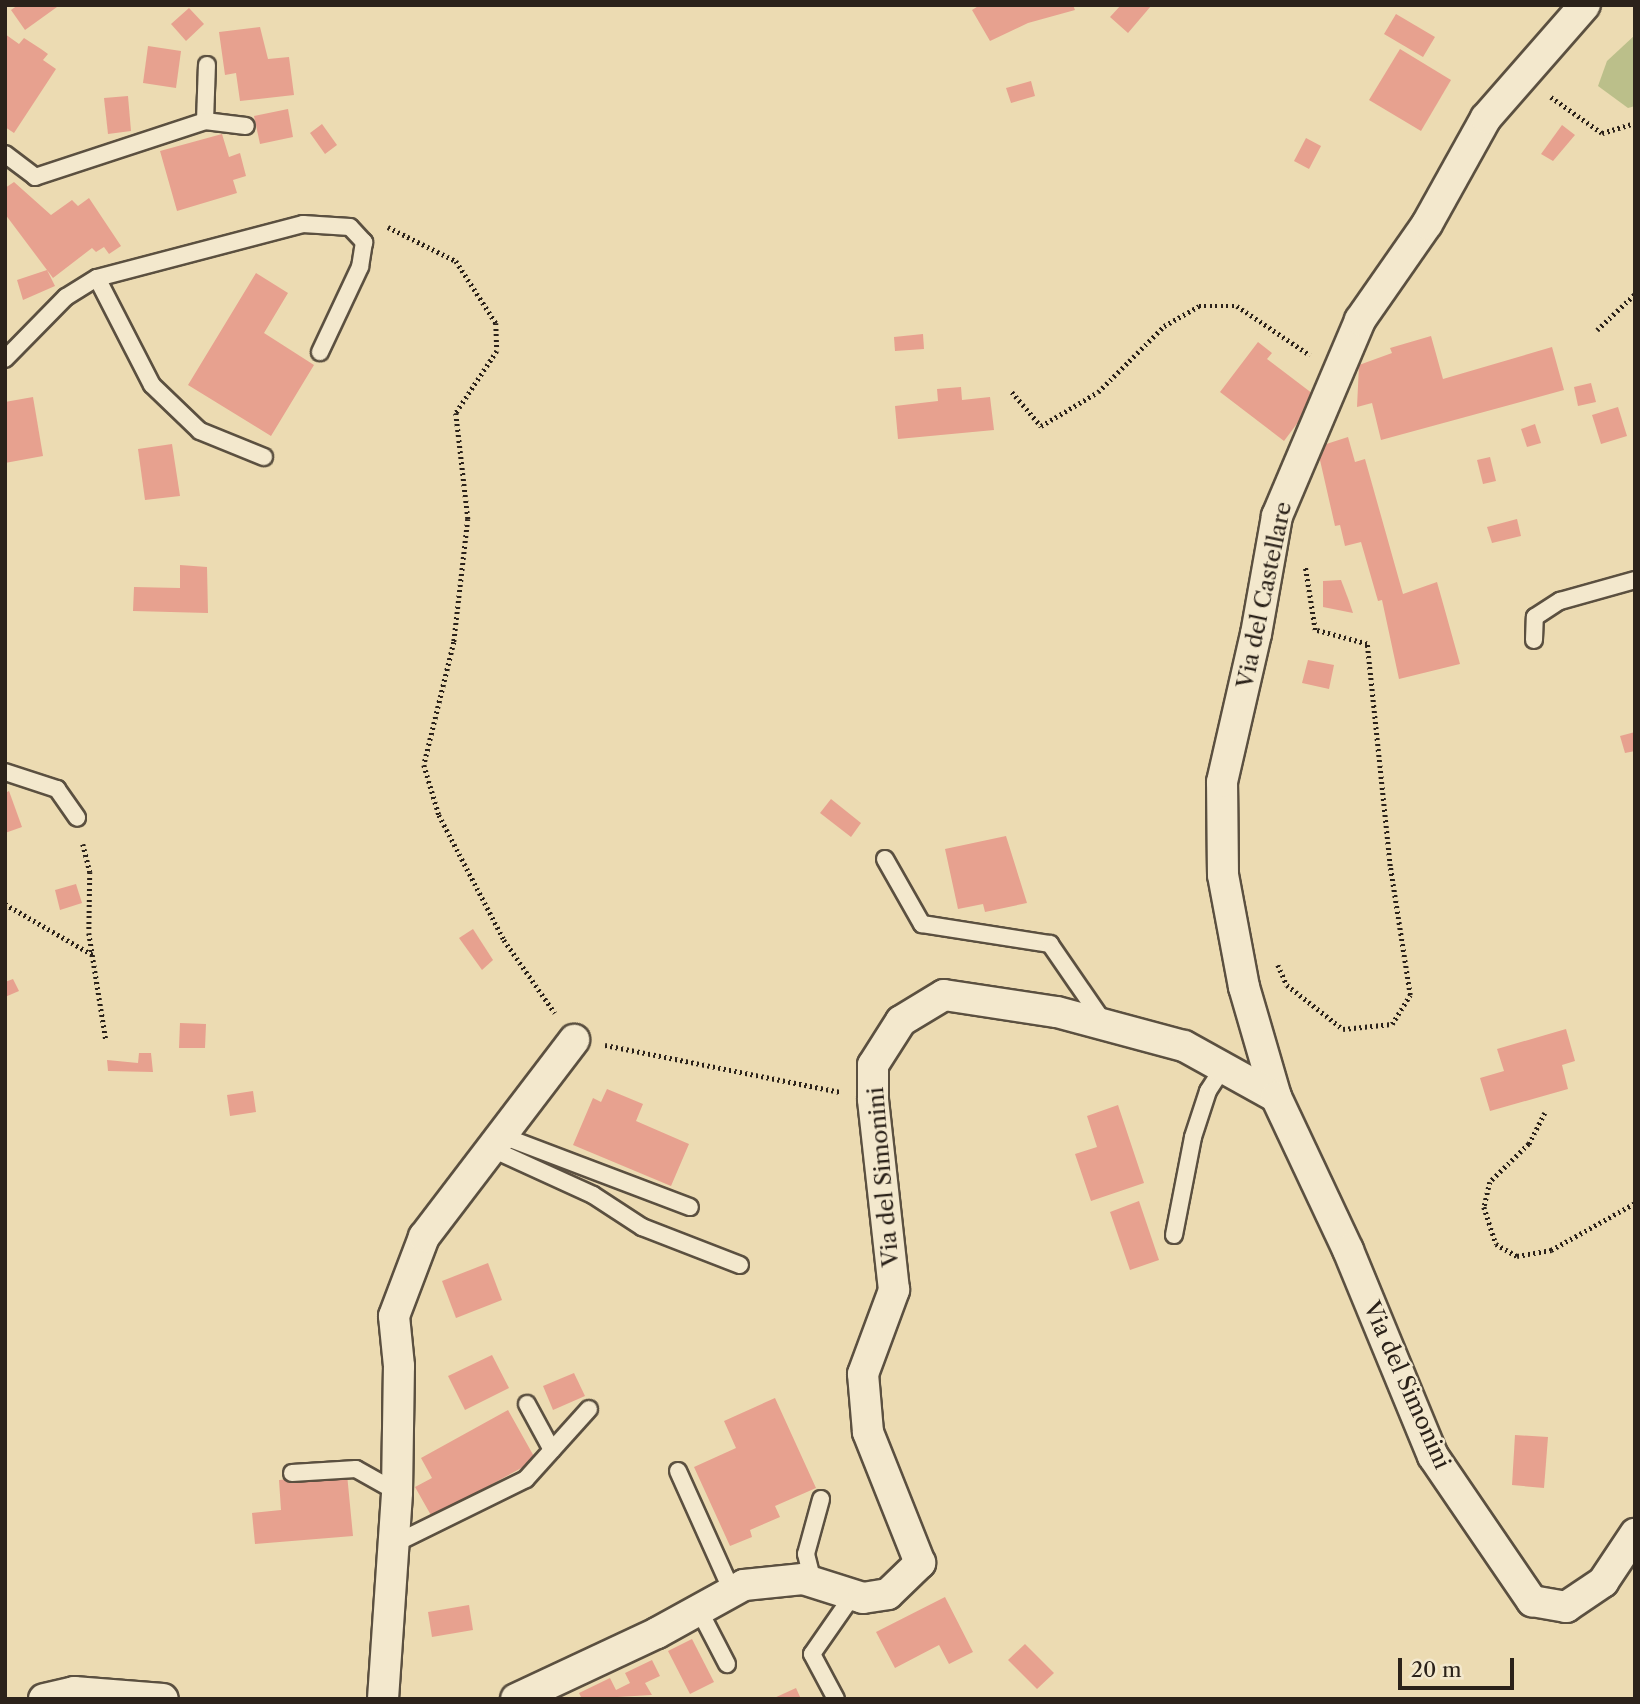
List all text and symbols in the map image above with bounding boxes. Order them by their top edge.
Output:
street label: Via del Castellare [1231,499,1297,691]
street label: Via del Simonini [861,1086,905,1268]
street label: Via del Simonini [1358,1297,1456,1473]
scale bar [1402,1644,1518,1688]
text: 20 m [1411,1657,1462,1682]

